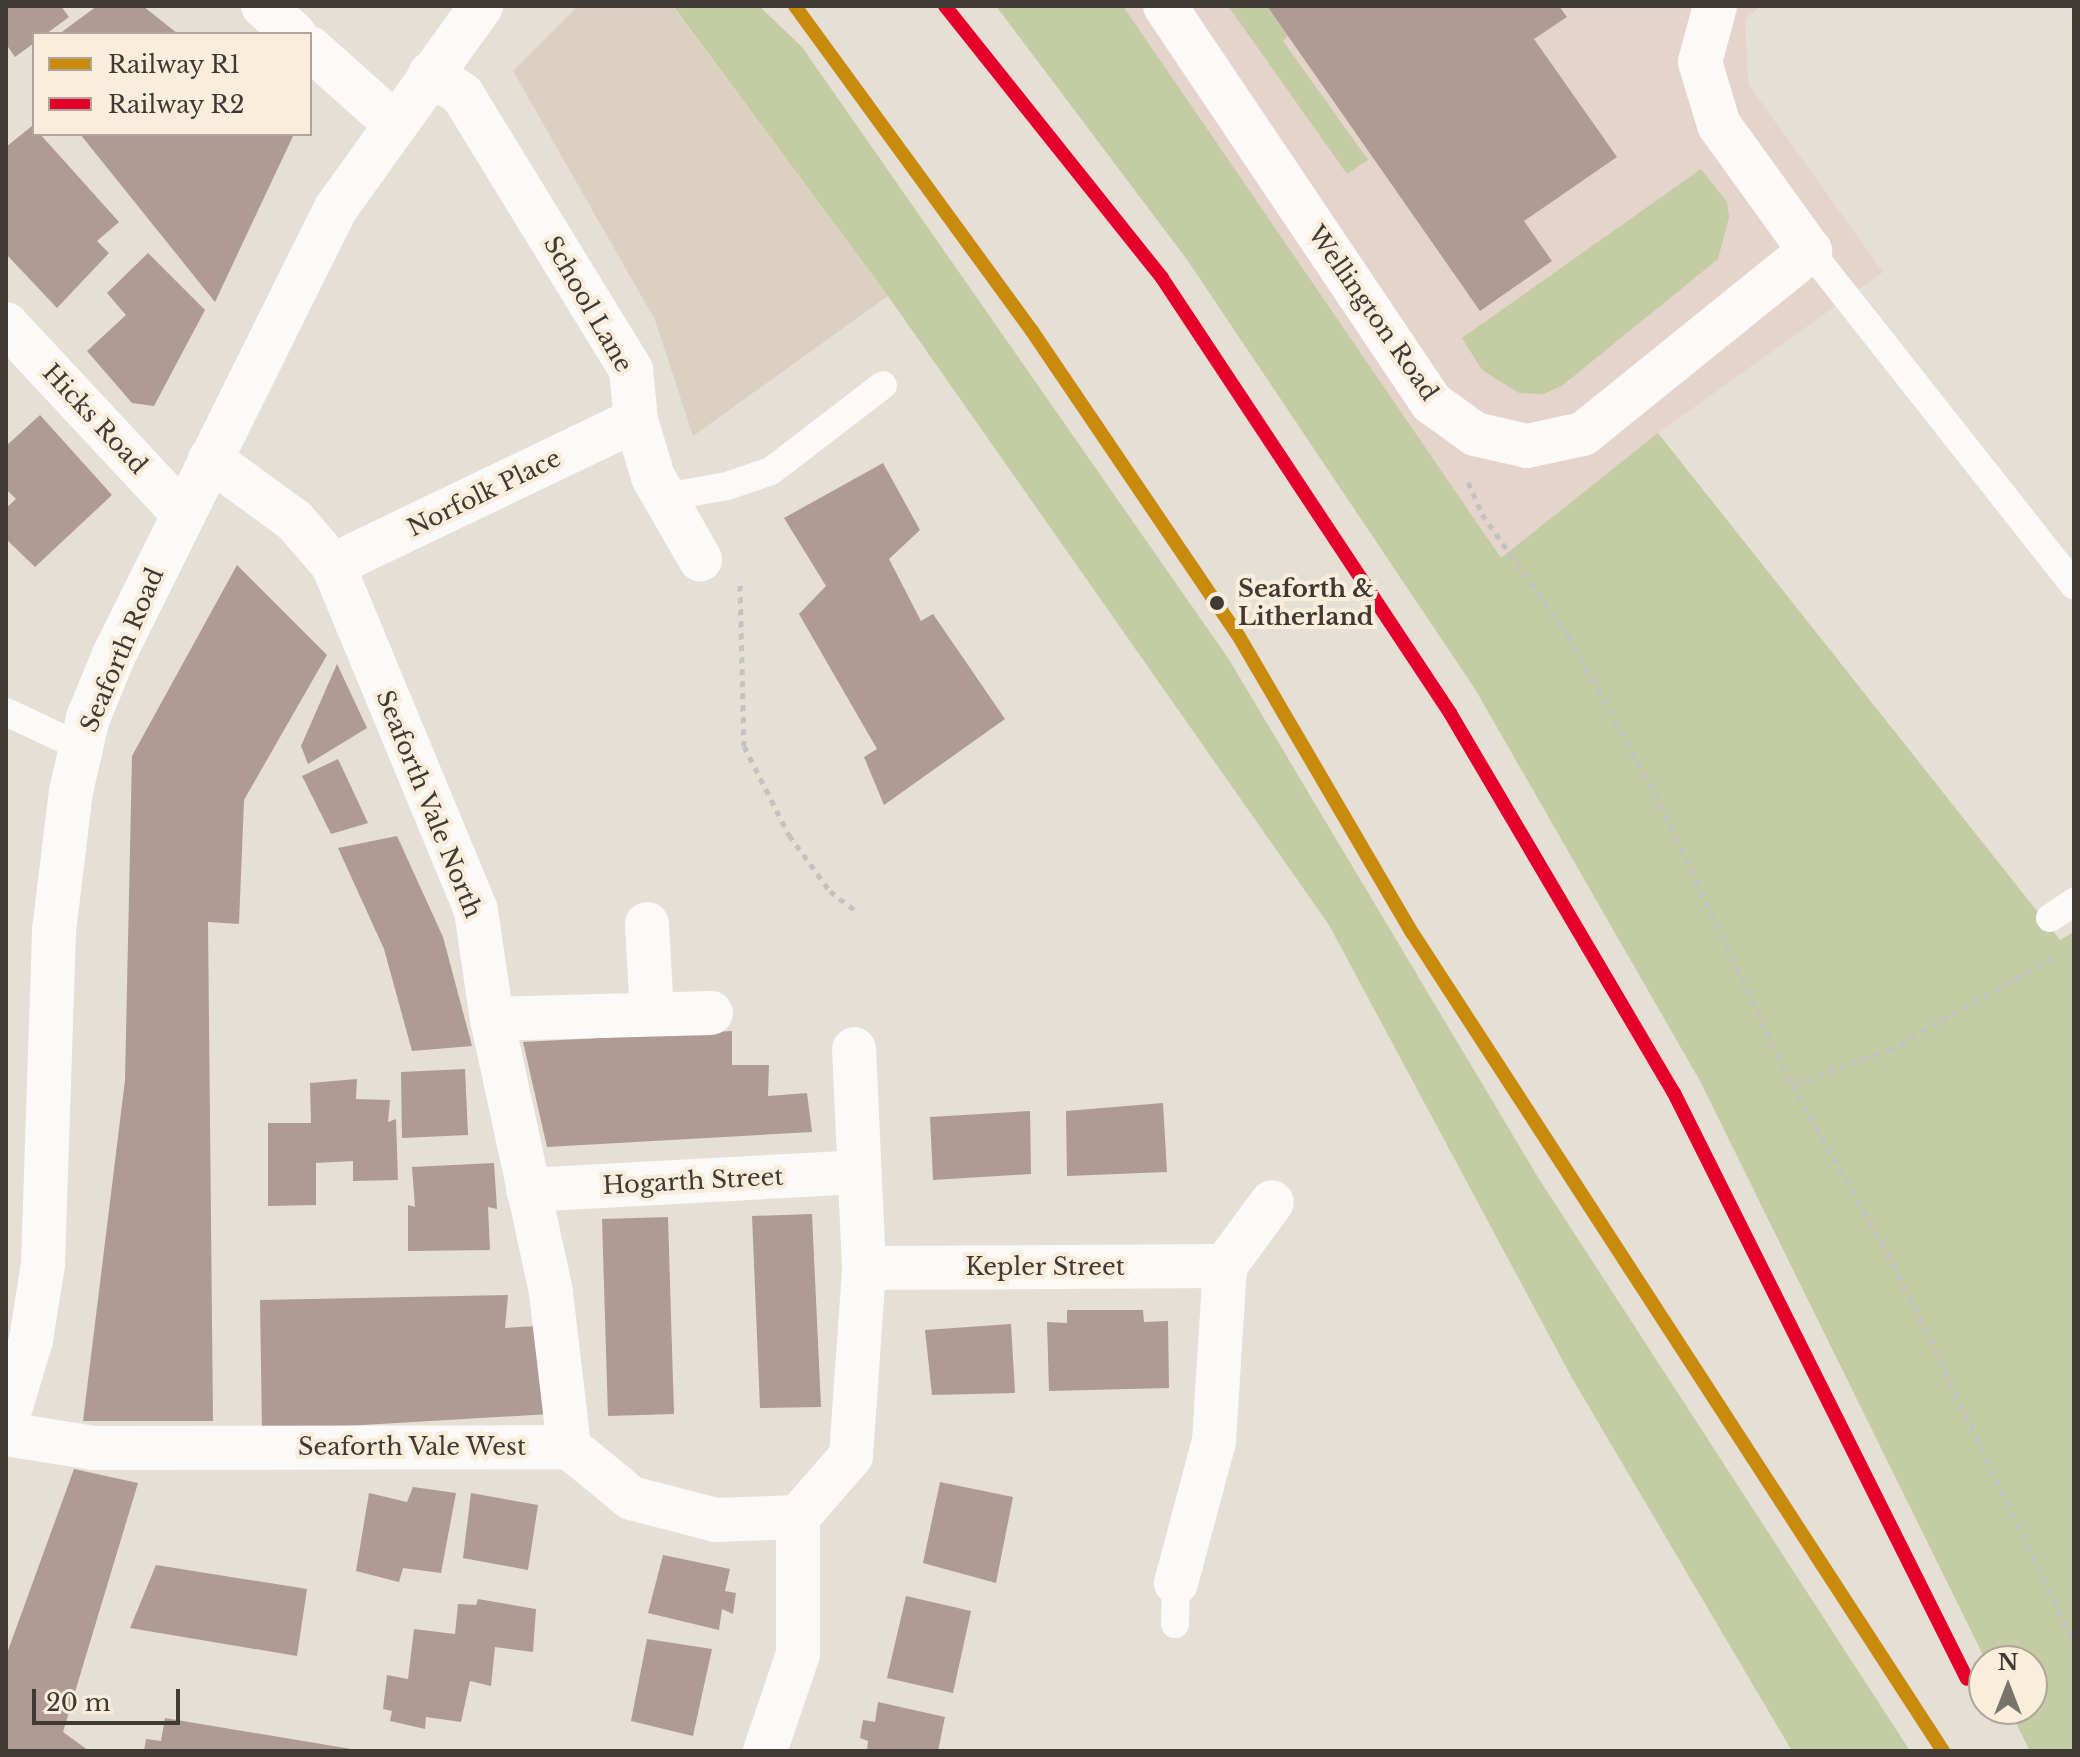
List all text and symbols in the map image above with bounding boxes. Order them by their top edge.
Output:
legend [32,32,312,136]
text: Railway R1 [108,50,240,79]
text: Railway R2 [108,90,245,119]
street label: Wellington Road [1302,220,1444,406]
street label: School Lane [538,231,638,377]
street label: Hicks Road [37,358,153,480]
street label: Norfolk Place [403,443,565,543]
street label: Seaforth Road [74,564,170,736]
place label: Seaforth & Litherland [1238,575,1374,631]
marker: Seaforth & Litherland [1203,589,1231,617]
street label: Seaforth Vale North [370,686,488,922]
street label: Hogarth Street [602,1162,784,1200]
street label: Kepler Street [965,1253,1125,1281]
street label: Seaforth Vale West [297,1433,527,1461]
north arrow [1968,1645,2048,1725]
text: N [1998,1649,2018,1676]
scale bar [36,1673,184,1723]
text: 20 m [46,1688,111,1717]

